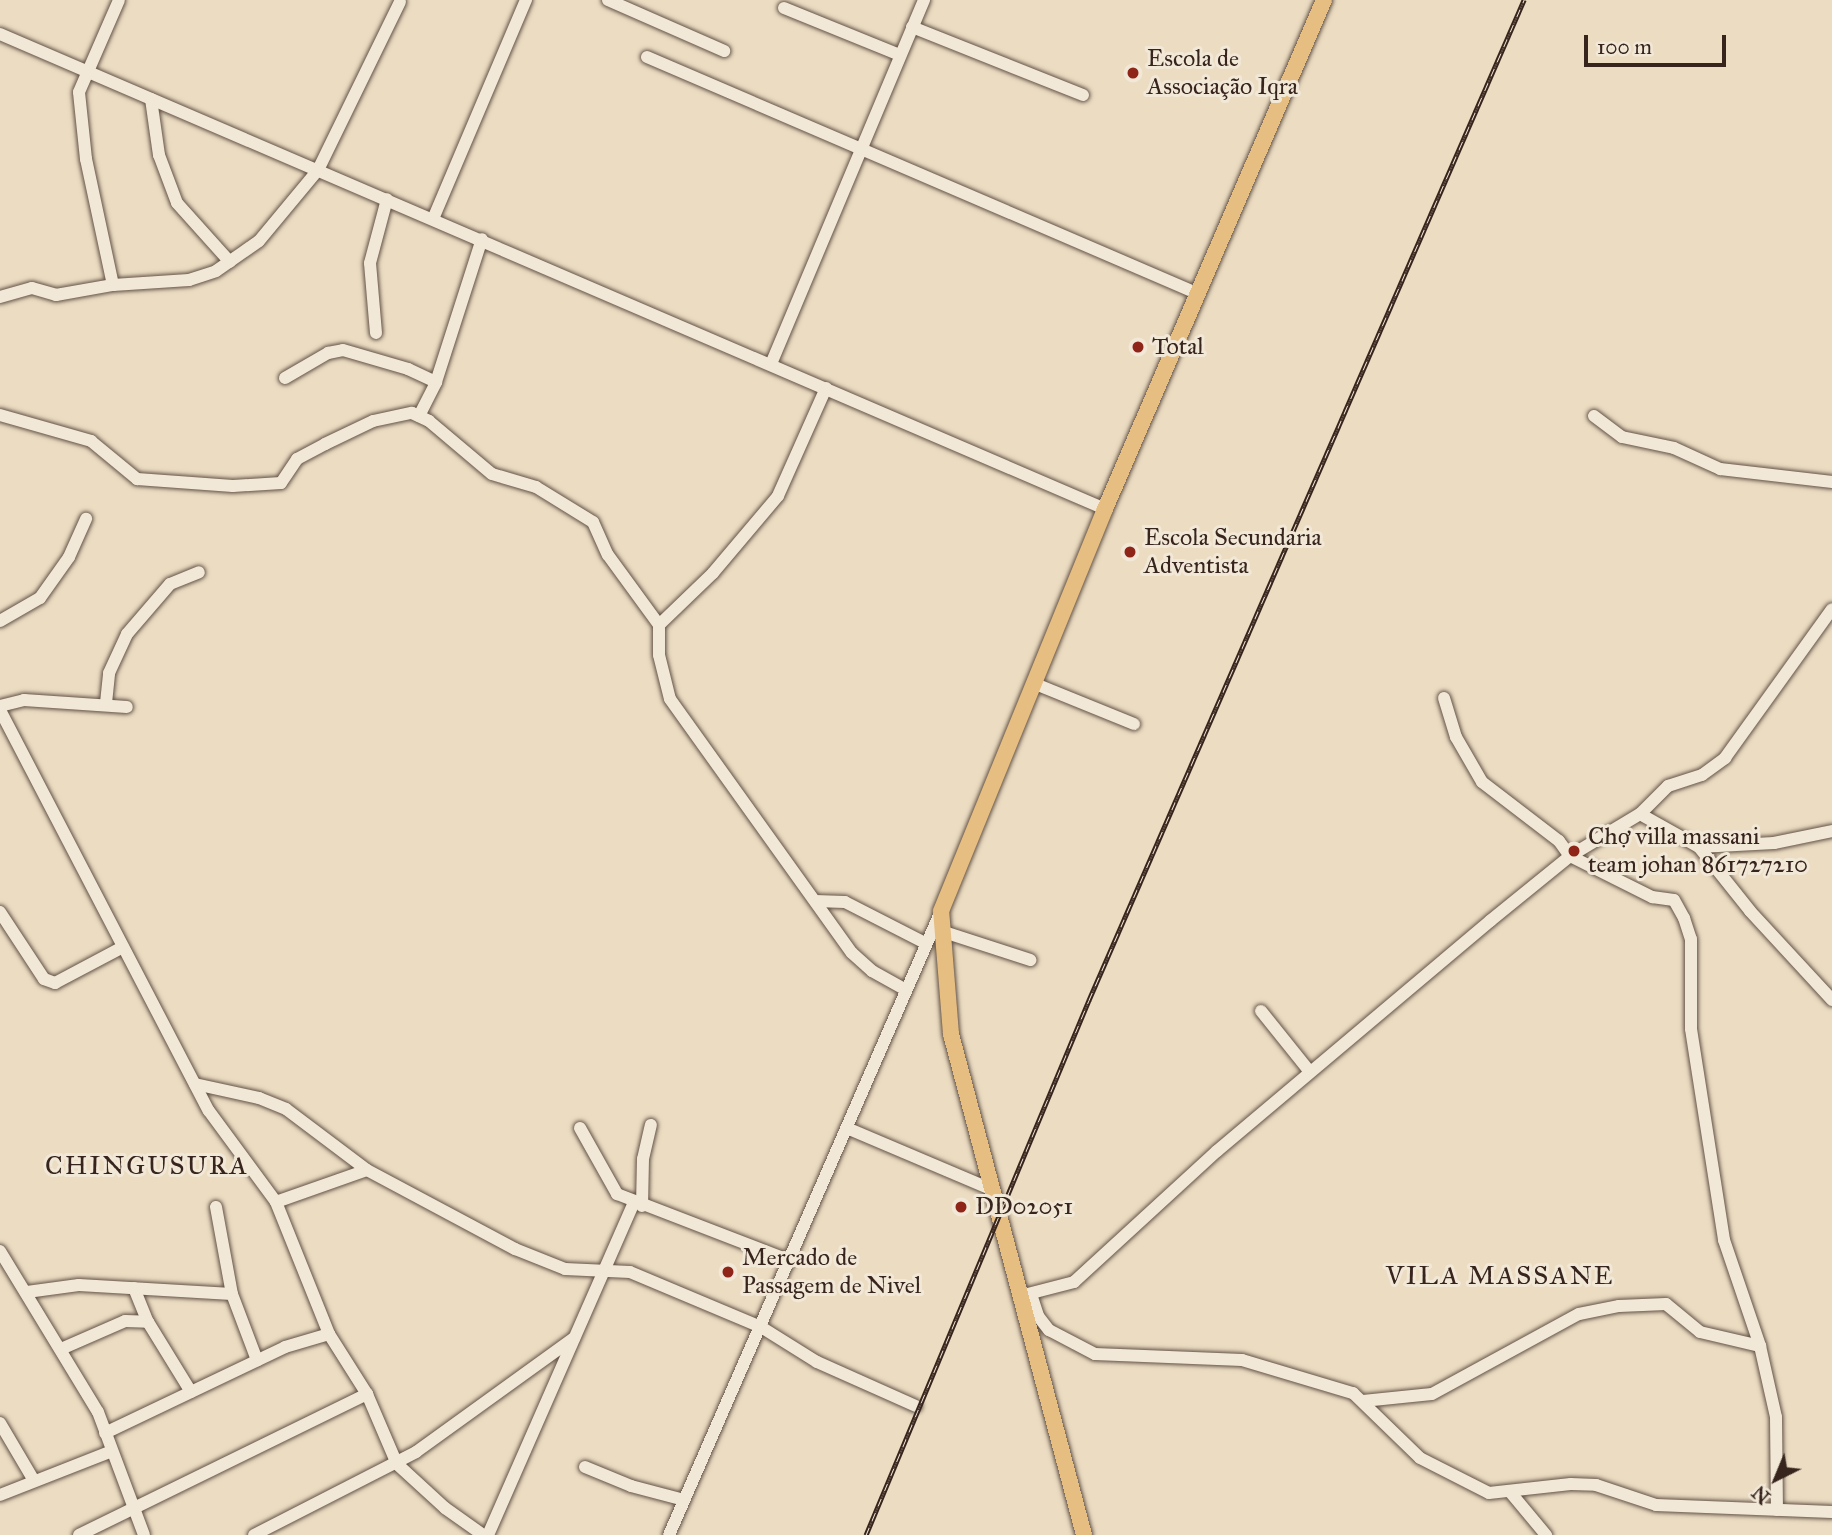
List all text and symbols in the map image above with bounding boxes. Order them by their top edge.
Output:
scale bar [1587,21,1729,65]
text: 100 m [1597,34,1652,60]
place label: Escola de Associação Iqra [1147,45,1298,101]
marker: Escola de Associação Iqra [1125,65,1141,81]
place label: Total [1152,333,1204,361]
marker: Total [1130,339,1146,355]
place label: Escola Secundaria Adventista [1144,524,1322,580]
marker: Escola Secundaria Adventista [1122,544,1138,560]
place label: Chợ villa massani team johan 861727210 [1588,823,1808,879]
marker: Chợ villa massani team johan 861727210 [1566,843,1582,859]
district label: CHINGUSURA [46,1150,248,1182]
place label: DD02051 [975,1193,1073,1221]
marker: DD02051 [953,1199,969,1215]
place label: Mercado de Passagem de Nivel [742,1244,921,1300]
district label: VILA MASSANE [1387,1260,1613,1292]
marker: Mercado de Passagem de Nivel [720,1264,736,1280]
north arrow [1741,1444,1811,1514]
text: N [1748,1481,1775,1509]

